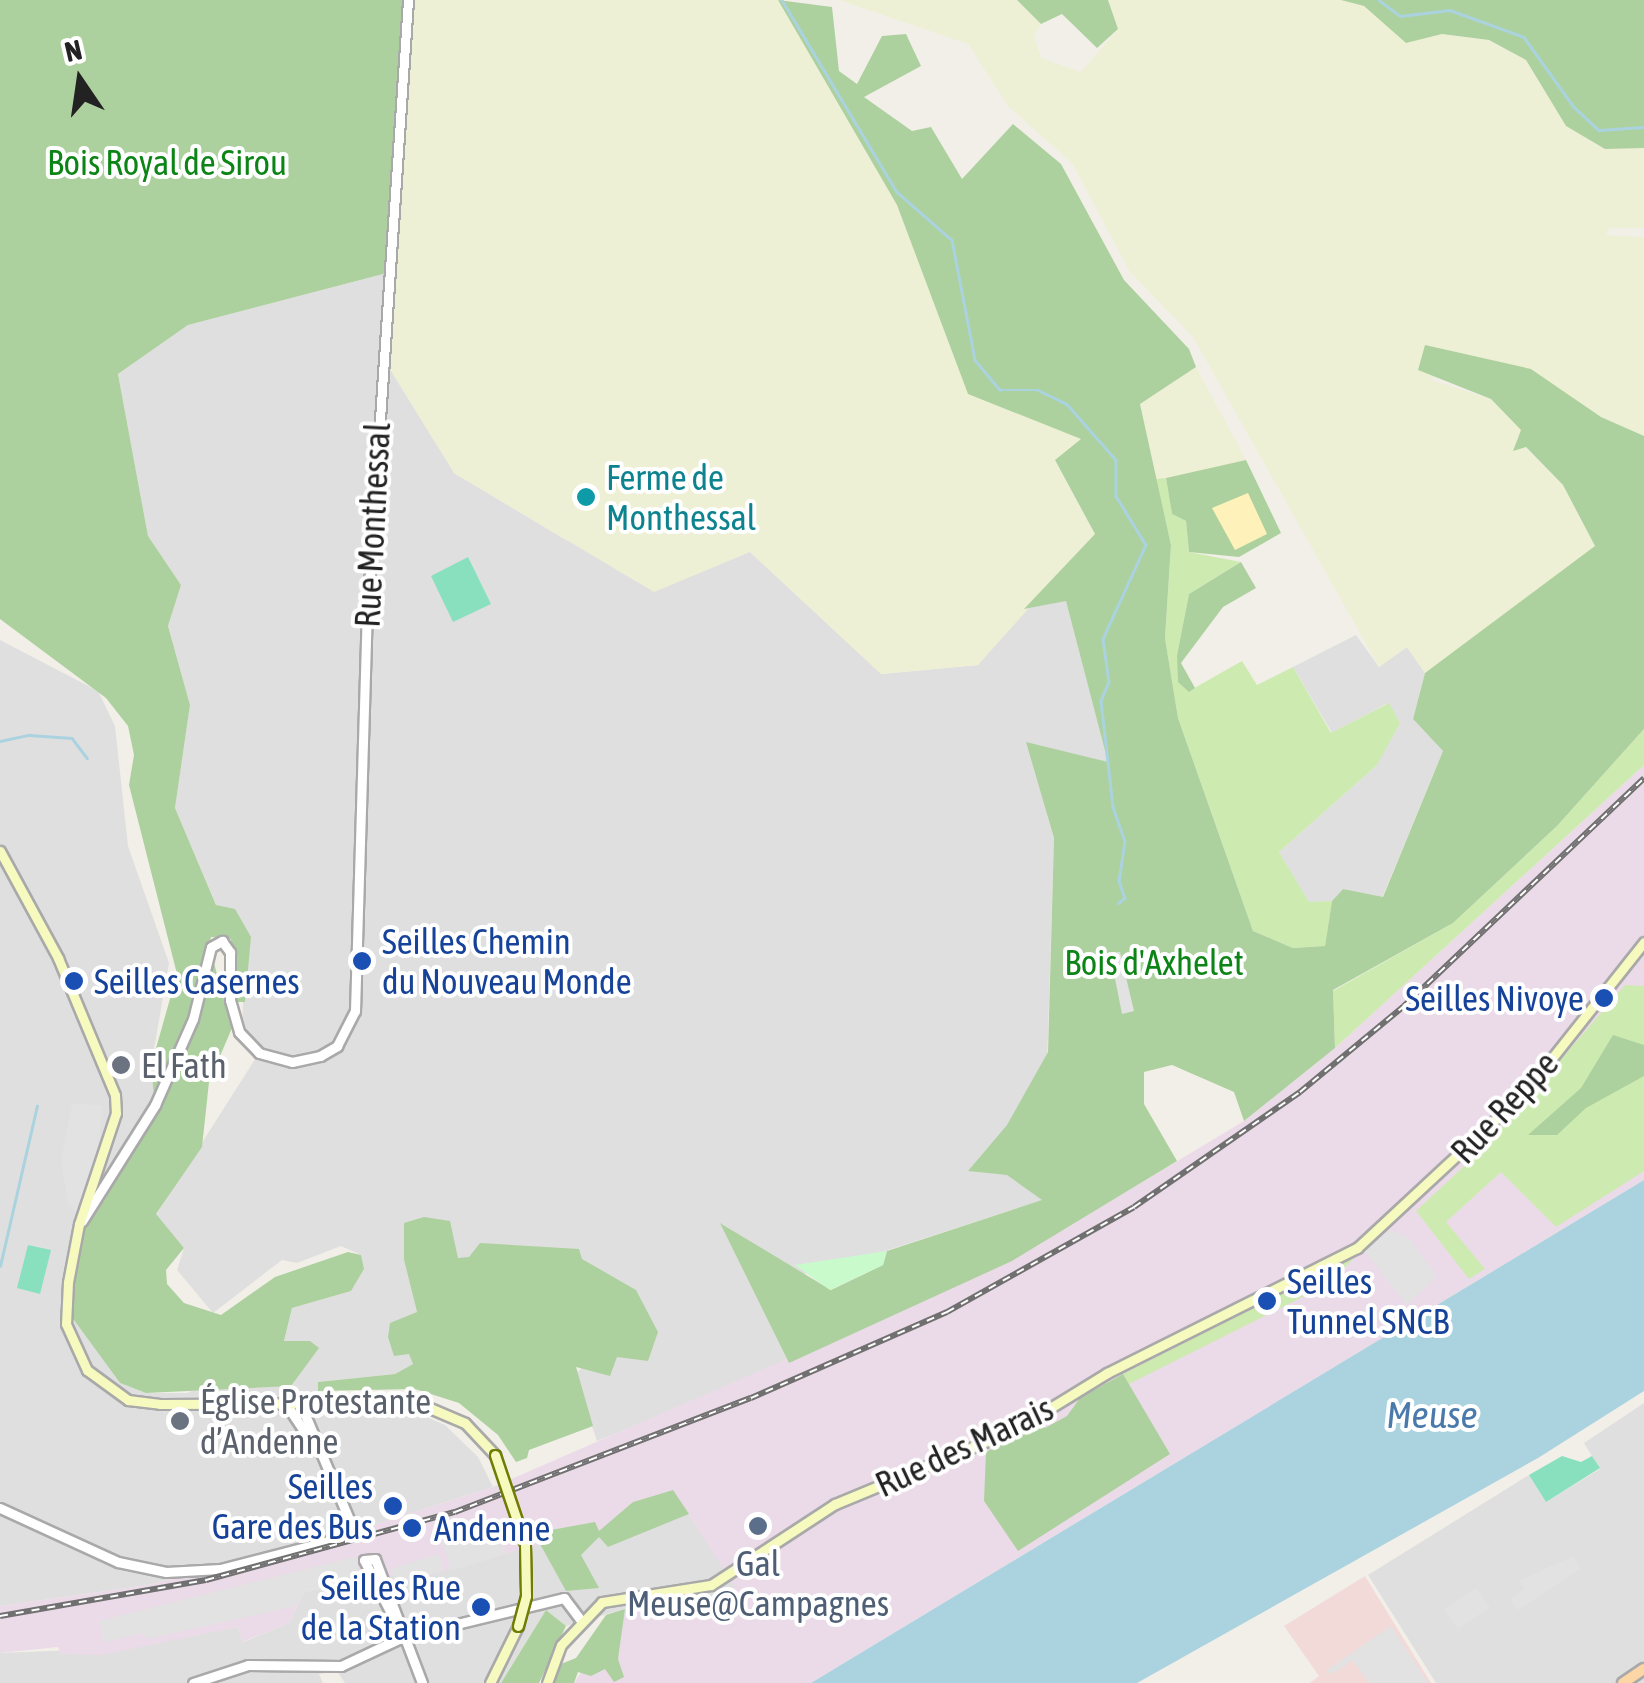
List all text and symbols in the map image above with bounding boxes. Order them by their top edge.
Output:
north arrow [30,30,130,130]
text: N [62,33,85,68]
park label: Bois Royal de Sirou [47,141,287,183]
street label: Rue Monthessal [346,421,398,629]
place label: Ferme de Monthessal [606,456,756,538]
marker: Ferme de Monthessal [575,486,597,508]
place label: Seilles Chemin du Nouveau Monde [382,920,632,1002]
park label: Bois d'Axhelet [1064,941,1244,983]
marker: Seilles Chemin du Nouveau Monde [351,950,373,972]
place label: Seilles Casernes [94,960,300,1002]
marker: Seilles Casernes [63,970,85,992]
place label: Seilles Nivoye [1405,977,1584,1019]
marker: Seilles Nivoye [1593,987,1615,1009]
street label: Rue Reppe [1442,1042,1566,1172]
place label: El Fath [141,1044,227,1086]
marker: El Fath [110,1054,132,1076]
place label: Seilles Tunnel SNCB [1287,1260,1449,1342]
marker: Seilles Tunnel SNCB [1256,1290,1278,1312]
place label: Église Protestante d’Andenne [200,1380,431,1462]
street label: Rue des Marais [869,1387,1059,1505]
water label: Meuse [1386,1392,1478,1438]
marker: Église Protestante d’Andenne [169,1410,191,1432]
place label: Seilles Gare des Bus [212,1465,373,1547]
marker: Seilles Gare des Bus [382,1495,404,1517]
place label: Andenne [434,1507,550,1549]
marker: Andenne [399,1515,425,1541]
marker: Gal Meuse@Campagnes [747,1515,769,1537]
place label: Gal Meuse@Campagnes [627,1542,889,1624]
place label: Seilles Rue de la Station [301,1566,461,1648]
marker: Seilles Rue de la Station [470,1596,492,1618]

